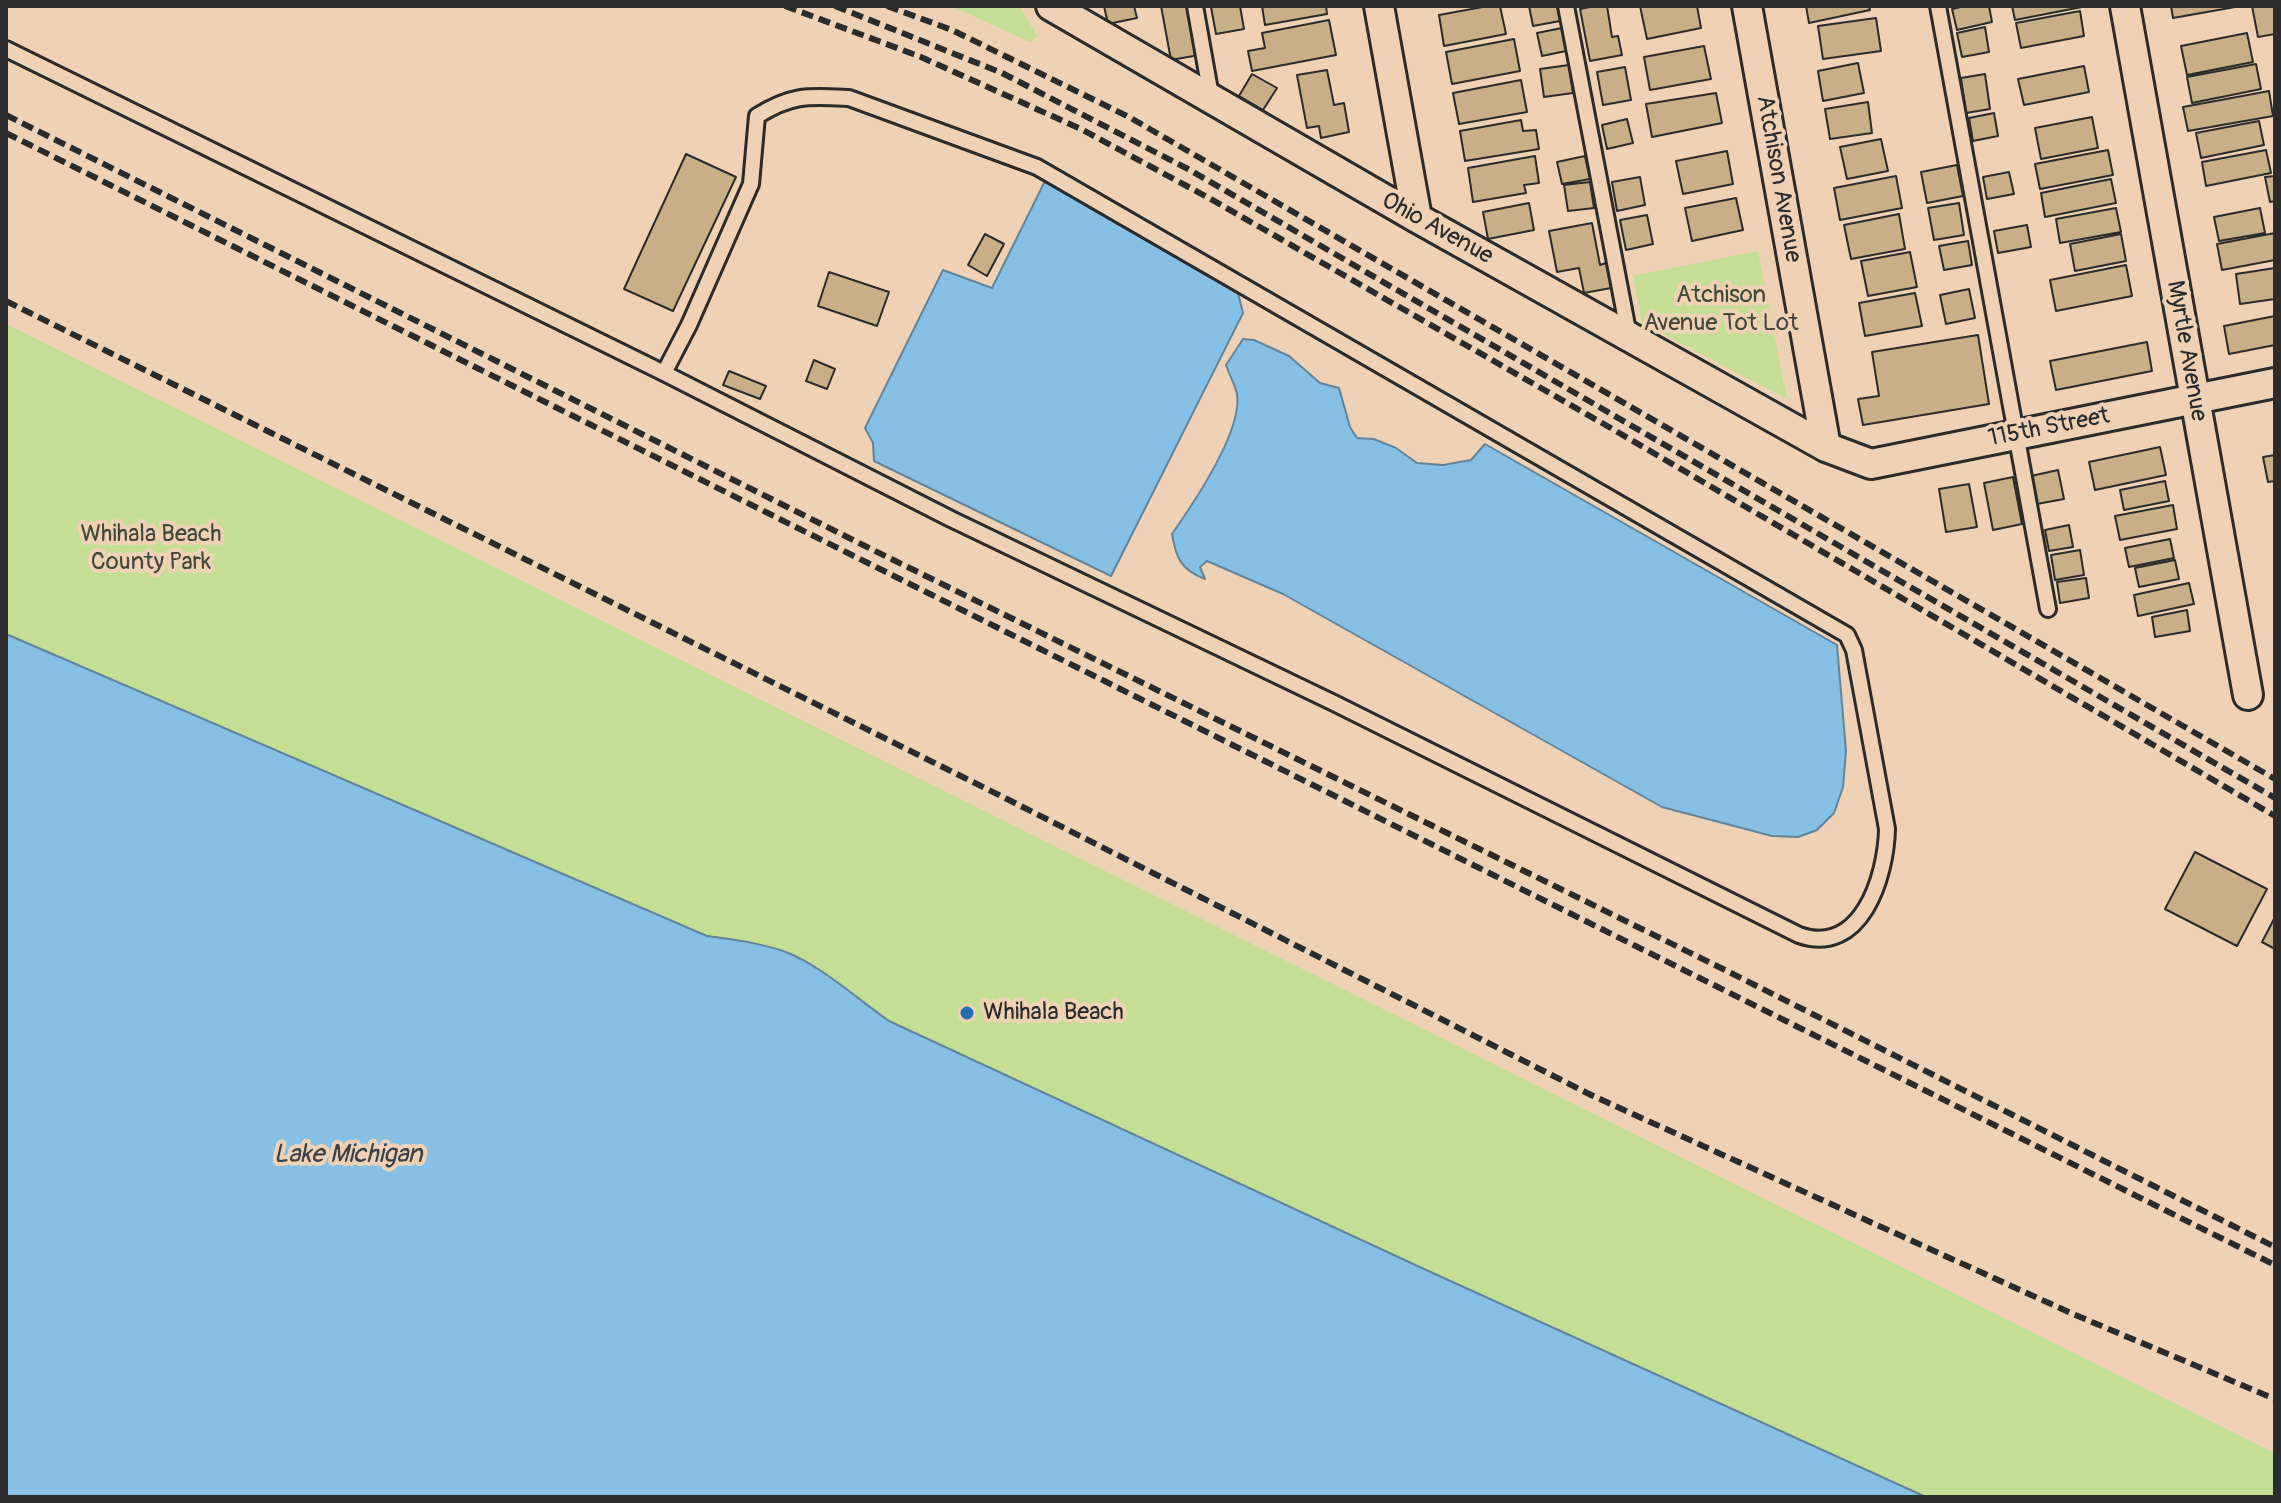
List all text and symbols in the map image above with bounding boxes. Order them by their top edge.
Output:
street label: Atchison Avenue [1749,93,1807,265]
street label: Ohio Avenue [1376,187,1498,271]
street label: Myrtle Avenue [2159,278,2213,424]
park label: Atchison Avenue Tot Lot [1643,282,1799,338]
street label: 115th Street [1986,402,2112,454]
park label: Whihala Beach County Park [81,521,221,577]
place label: Whihala Beach [983,999,1124,1027]
marker: Whihala Beach [958,1004,976,1022]
water label: Lake Michigan [274,1139,422,1171]

